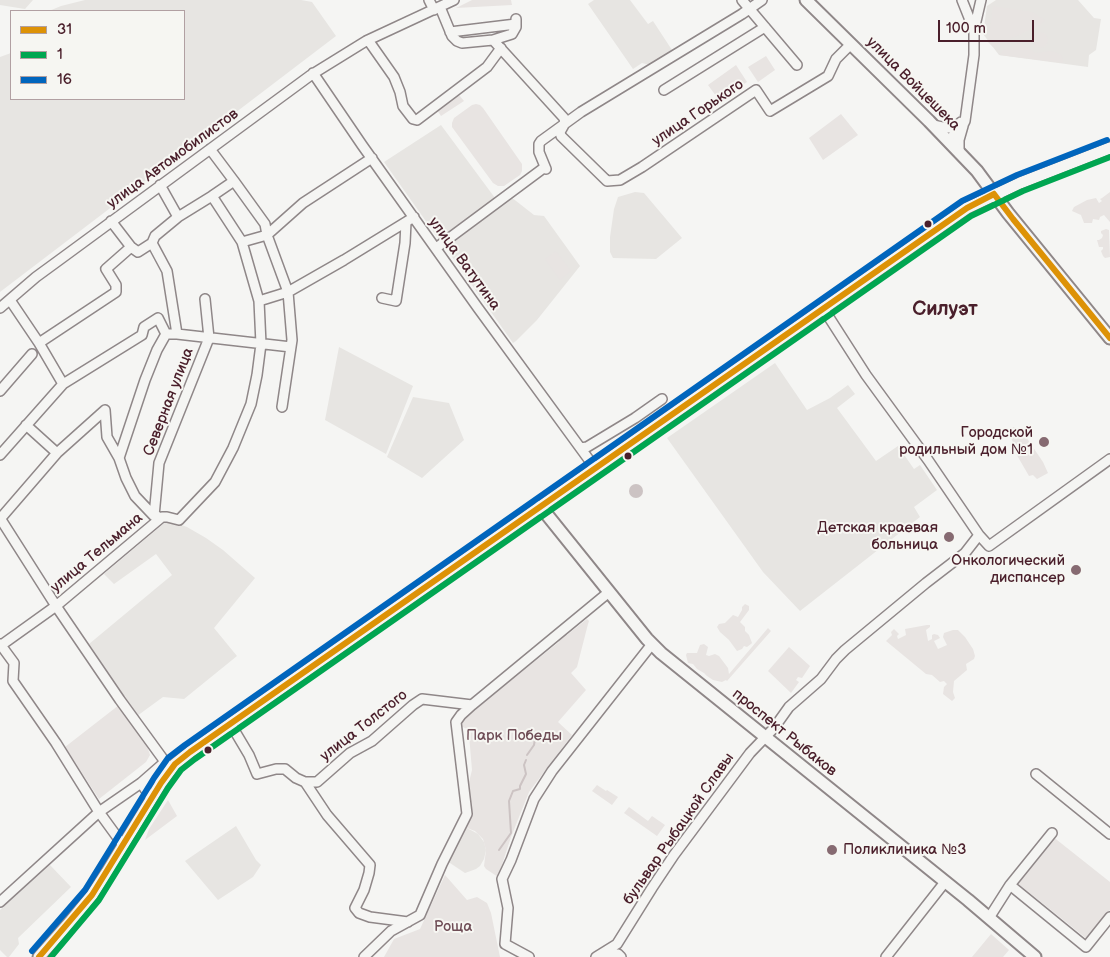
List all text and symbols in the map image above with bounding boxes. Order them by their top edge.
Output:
legend [10,10,185,100]
scale bar [940,10,1036,42]
text: 100 m [946,19,986,38]
text: 31 [57,20,72,39]
street label: улица Войцешека [862,33,964,135]
text: 1 [57,45,63,64]
text: 16 [57,70,72,89]
street label: улица Горького [649,76,747,150]
street label: улица Автомобилистов [104,105,242,213]
street label: улица Ватутина [424,214,504,314]
unlabelled marker [923,219,933,229]
district label: Силуэт [912,298,978,322]
street label: Северная улица [140,345,198,459]
place label: Городской родильный дом №1 [899,424,1033,459]
marker: Городской родильный дом №1 [1037,435,1051,449]
unlabelled marker [623,451,633,461]
street label: улица Тельмана [47,509,147,597]
place label: Детская краевая больница [817,519,938,554]
marker: Детская краевая больница [942,530,956,544]
place label: Онкологический диспансер [951,552,1065,587]
marker: Онкологический диспансер [1069,563,1083,577]
street label: проспект Рыбаков [728,685,840,781]
street label: улица Толстого [317,686,411,766]
park label: Парк Победы [466,727,562,745]
unlabelled marker [203,745,213,755]
street label: бульвар Рыбацкой Славы [620,750,738,908]
place label: Поликлиника №3 [843,841,966,859]
marker: Поликлиника №3 [825,843,839,857]
park label: Роща [434,918,472,936]

